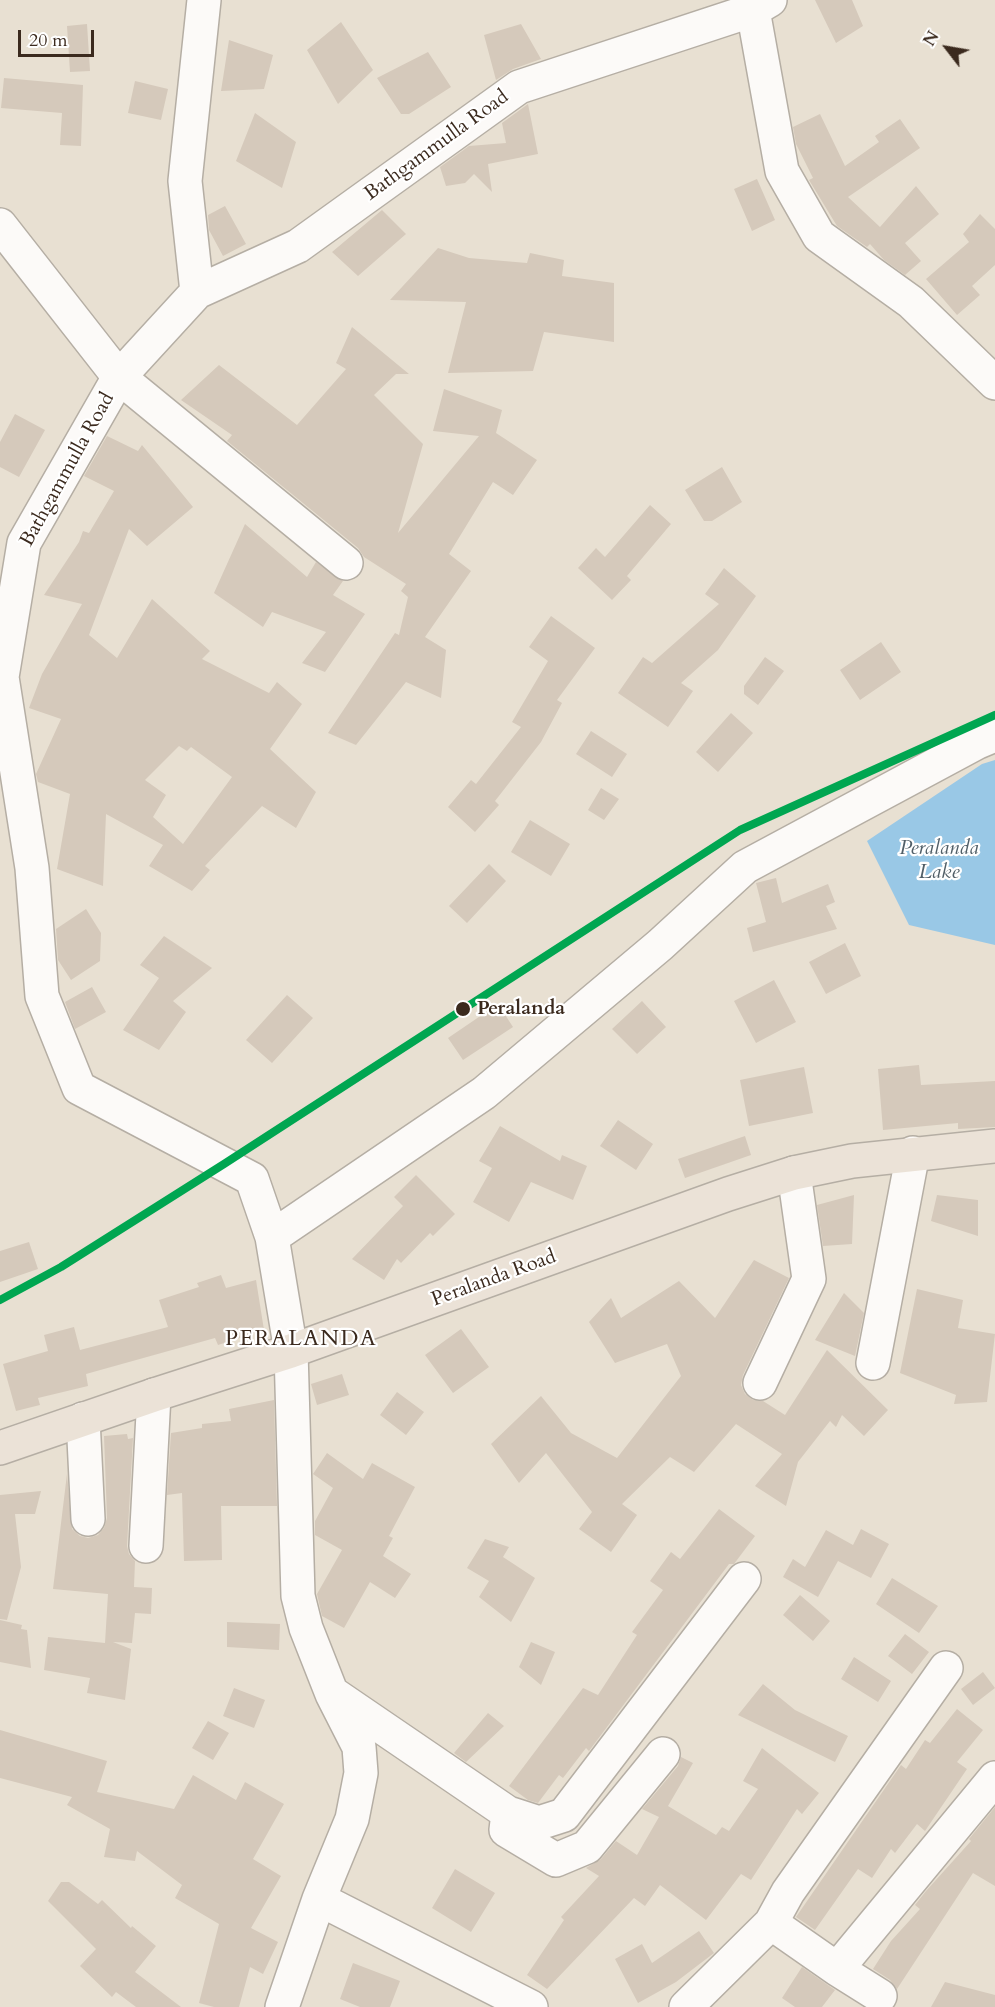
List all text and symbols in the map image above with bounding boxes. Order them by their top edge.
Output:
scale bar [21,18,98,56]
north arrow [917,18,977,78]
text: N [919,27,945,50]
text: 20 m [29,28,68,53]
street label: Bathgammulla Road [360,86,514,206]
street label: Bathgammulla Road [16,389,120,551]
water label: Peralanda Lake [899,836,979,886]
place label: Peralanda [477,997,565,1021]
marker: Peralanda [454,1000,472,1018]
street label: Peralanda Road [429,1245,559,1313]
district label: PERALANDA [225,1327,377,1353]

